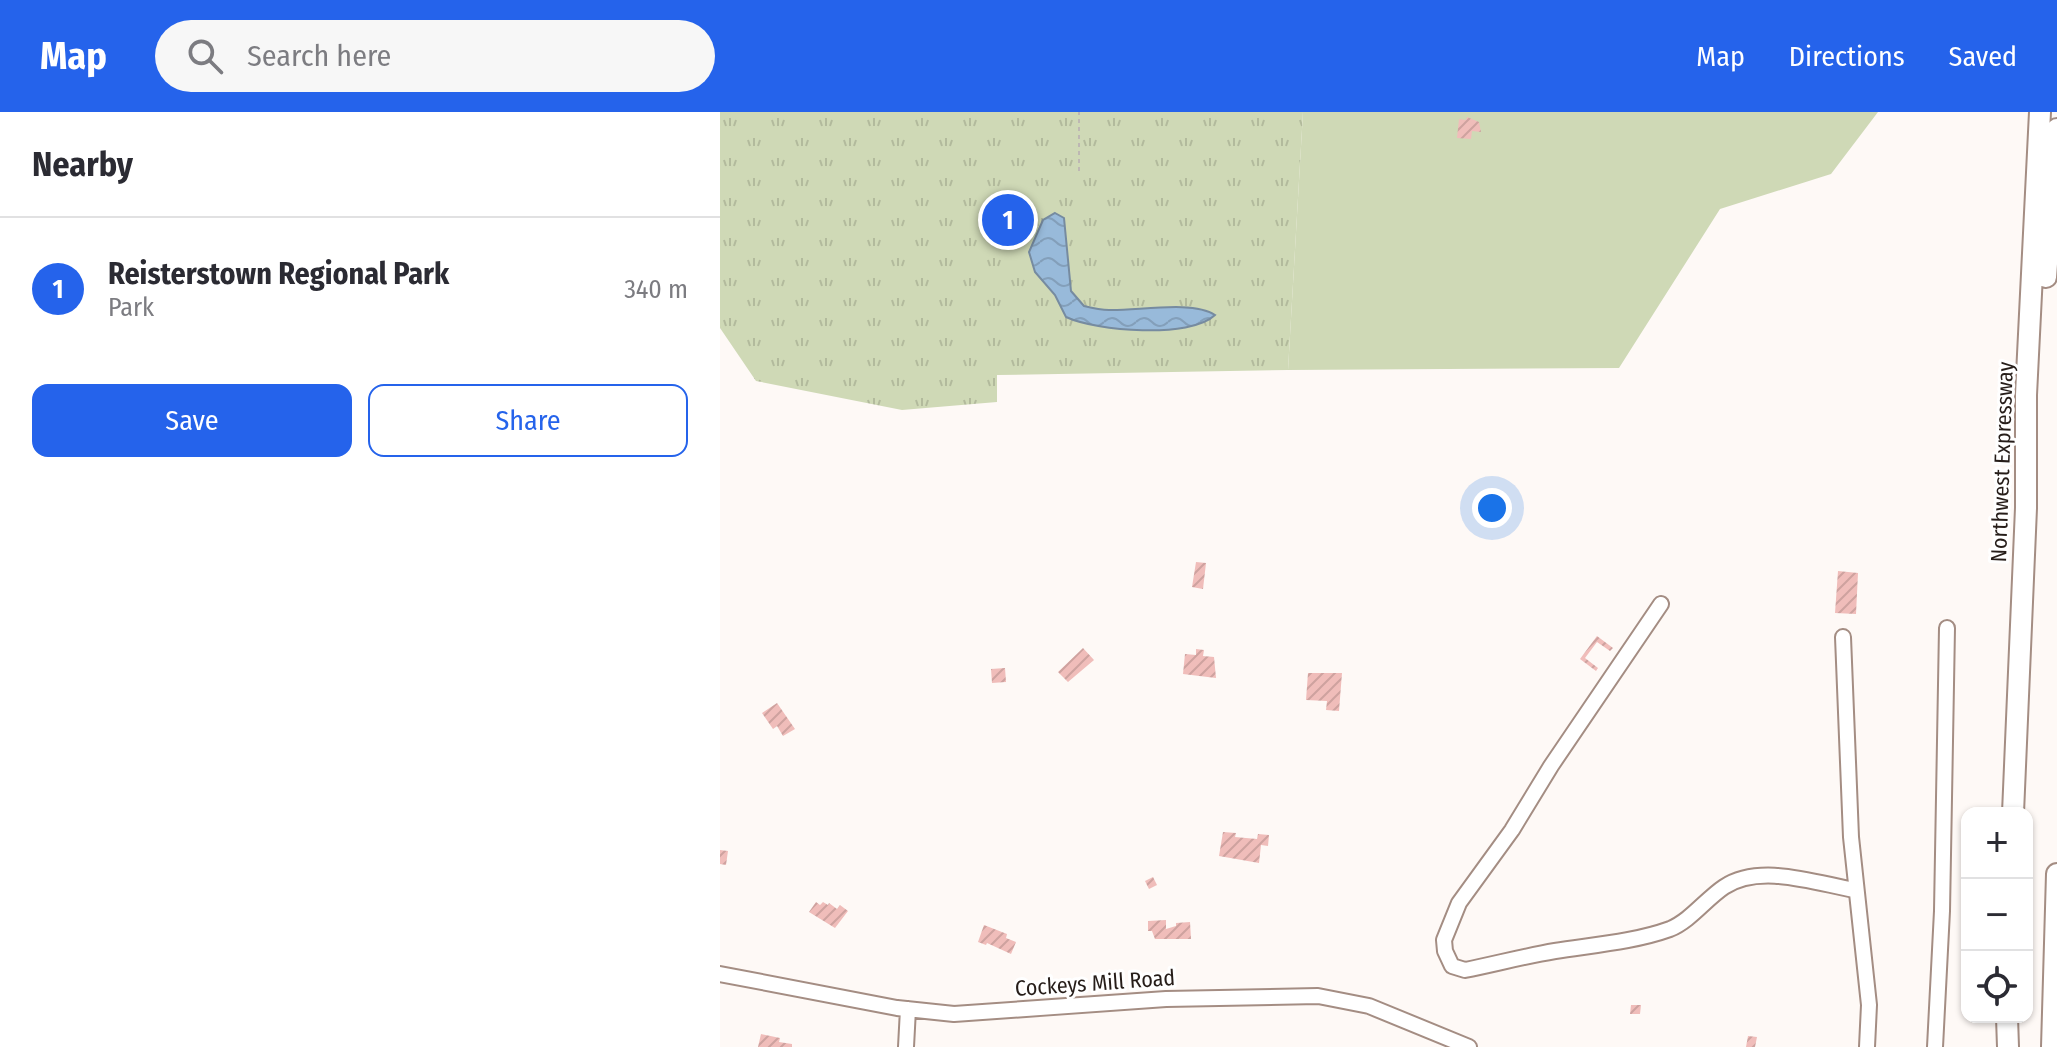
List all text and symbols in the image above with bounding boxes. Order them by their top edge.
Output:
search box [155,20,715,92]
text: Map [40,33,107,79]
icon: search [183,34,227,78]
text: Search here [247,38,391,74]
text: Map [1696,40,1745,73]
text: Directions [1789,40,1905,73]
text: Saved [1949,40,2017,73]
text: Nearby [32,144,133,185]
pin: 1 [982,190,1034,250]
text: Reisterstown Regional Park [108,256,449,292]
text: 1 [53,274,64,305]
text: 340 m [624,274,688,305]
text: Park [108,292,154,323]
street label: Northwest Expressway [1985,361,2019,563]
button: Save [32,384,352,457]
button: Share [368,384,688,457]
your location [1472,488,1512,528]
map controls [1961,807,2033,1023]
button: + [1961,807,2033,879]
button: − [1961,879,2033,951]
button: locate [1961,951,2033,1023]
street label: Cockeys Mill Road [1014,964,1176,1002]

